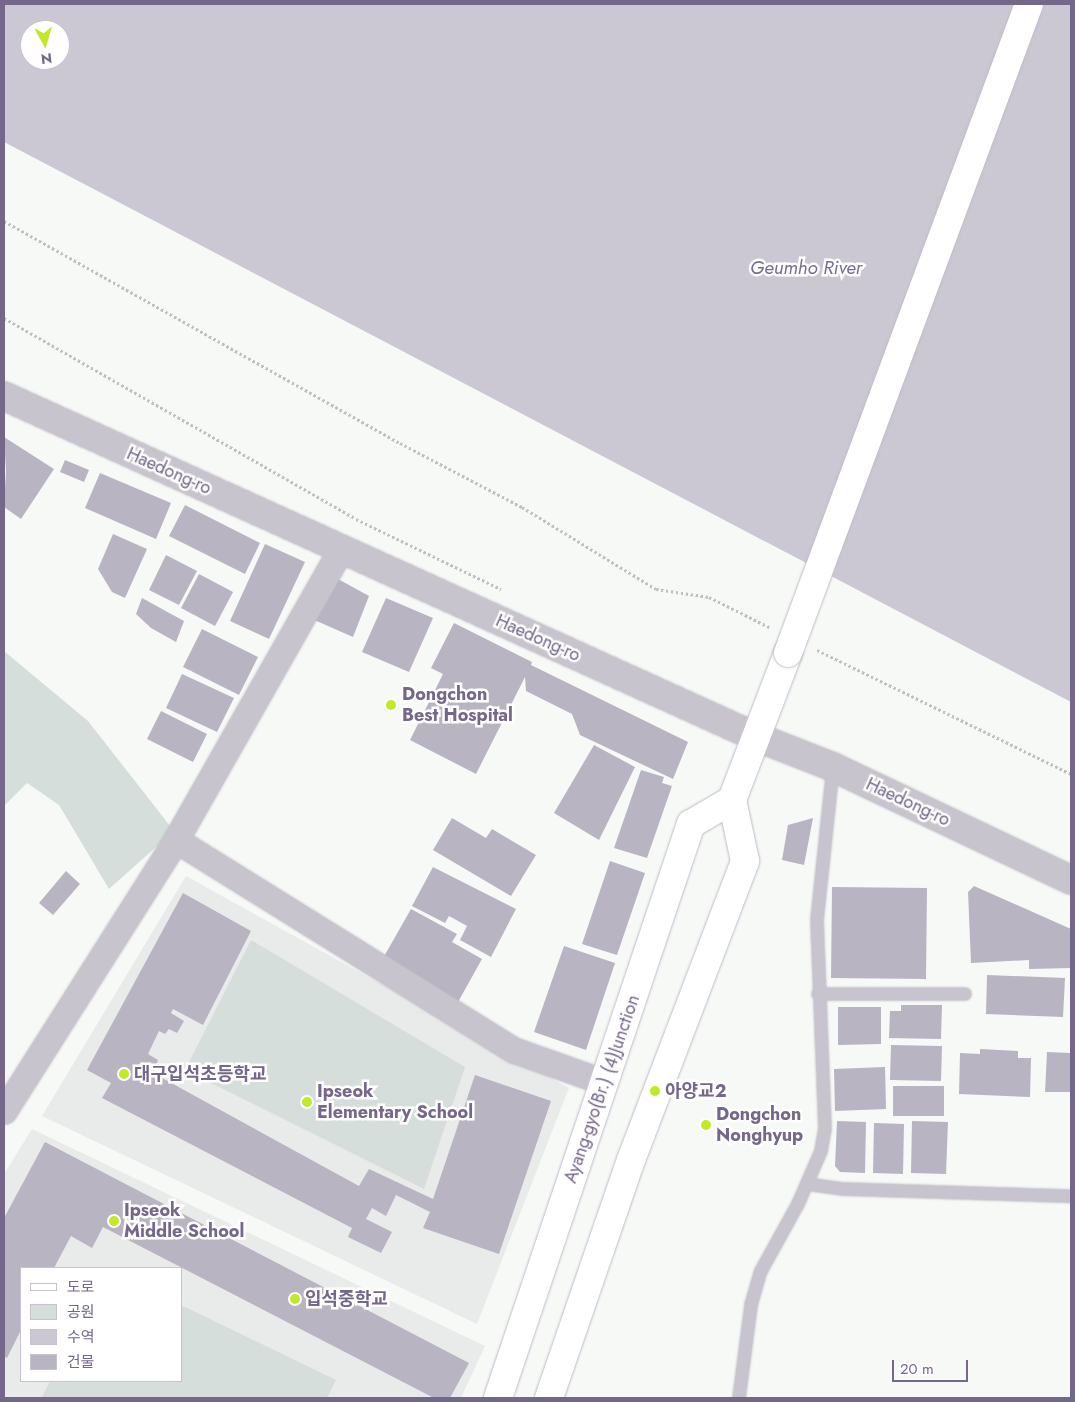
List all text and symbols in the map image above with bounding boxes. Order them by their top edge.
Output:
north arrow [20,20,70,70]
text: N [40,48,53,69]
water label: Geumho River [750,257,862,279]
street label: Haedong-ro [123,443,215,499]
street label: Haedong-ro [492,610,584,666]
place label: Dongchon Best Hospital [402,684,513,726]
marker: Dongchon Best Hospital [384,698,398,712]
street label: Haedong-ro [863,773,953,831]
street label: Ayang-gyo(Br.) (4)Junction [560,992,644,1186]
place label: 대구입석초등학교 [134,1063,266,1085]
marker: 대구입석초등학교 [118,1068,130,1080]
place label: 아양교2 [665,1080,726,1102]
place label: Ipseok Elementary School [317,1081,473,1124]
marker: 아양교2 [649,1085,661,1097]
marker: Ipseok Elementary School [301,1096,313,1108]
place label: Dongchon Nonghyup [716,1104,803,1146]
marker: Dongchon Nonghyup [700,1119,712,1131]
place label: Ipseok Middle School [124,1200,244,1242]
marker: Ipseok Middle School [108,1215,120,1227]
legend [20,1267,182,1382]
text: 도로 [67,1276,95,1298]
place label: 입석중학교 [305,1288,388,1310]
marker: 입석중학교 [289,1293,301,1305]
text: 공원 [67,1301,95,1323]
text: 수역 [67,1326,95,1348]
scale bar [895,1350,971,1382]
text: 건물 [67,1351,95,1373]
text: 20 m [900,1358,934,1380]

